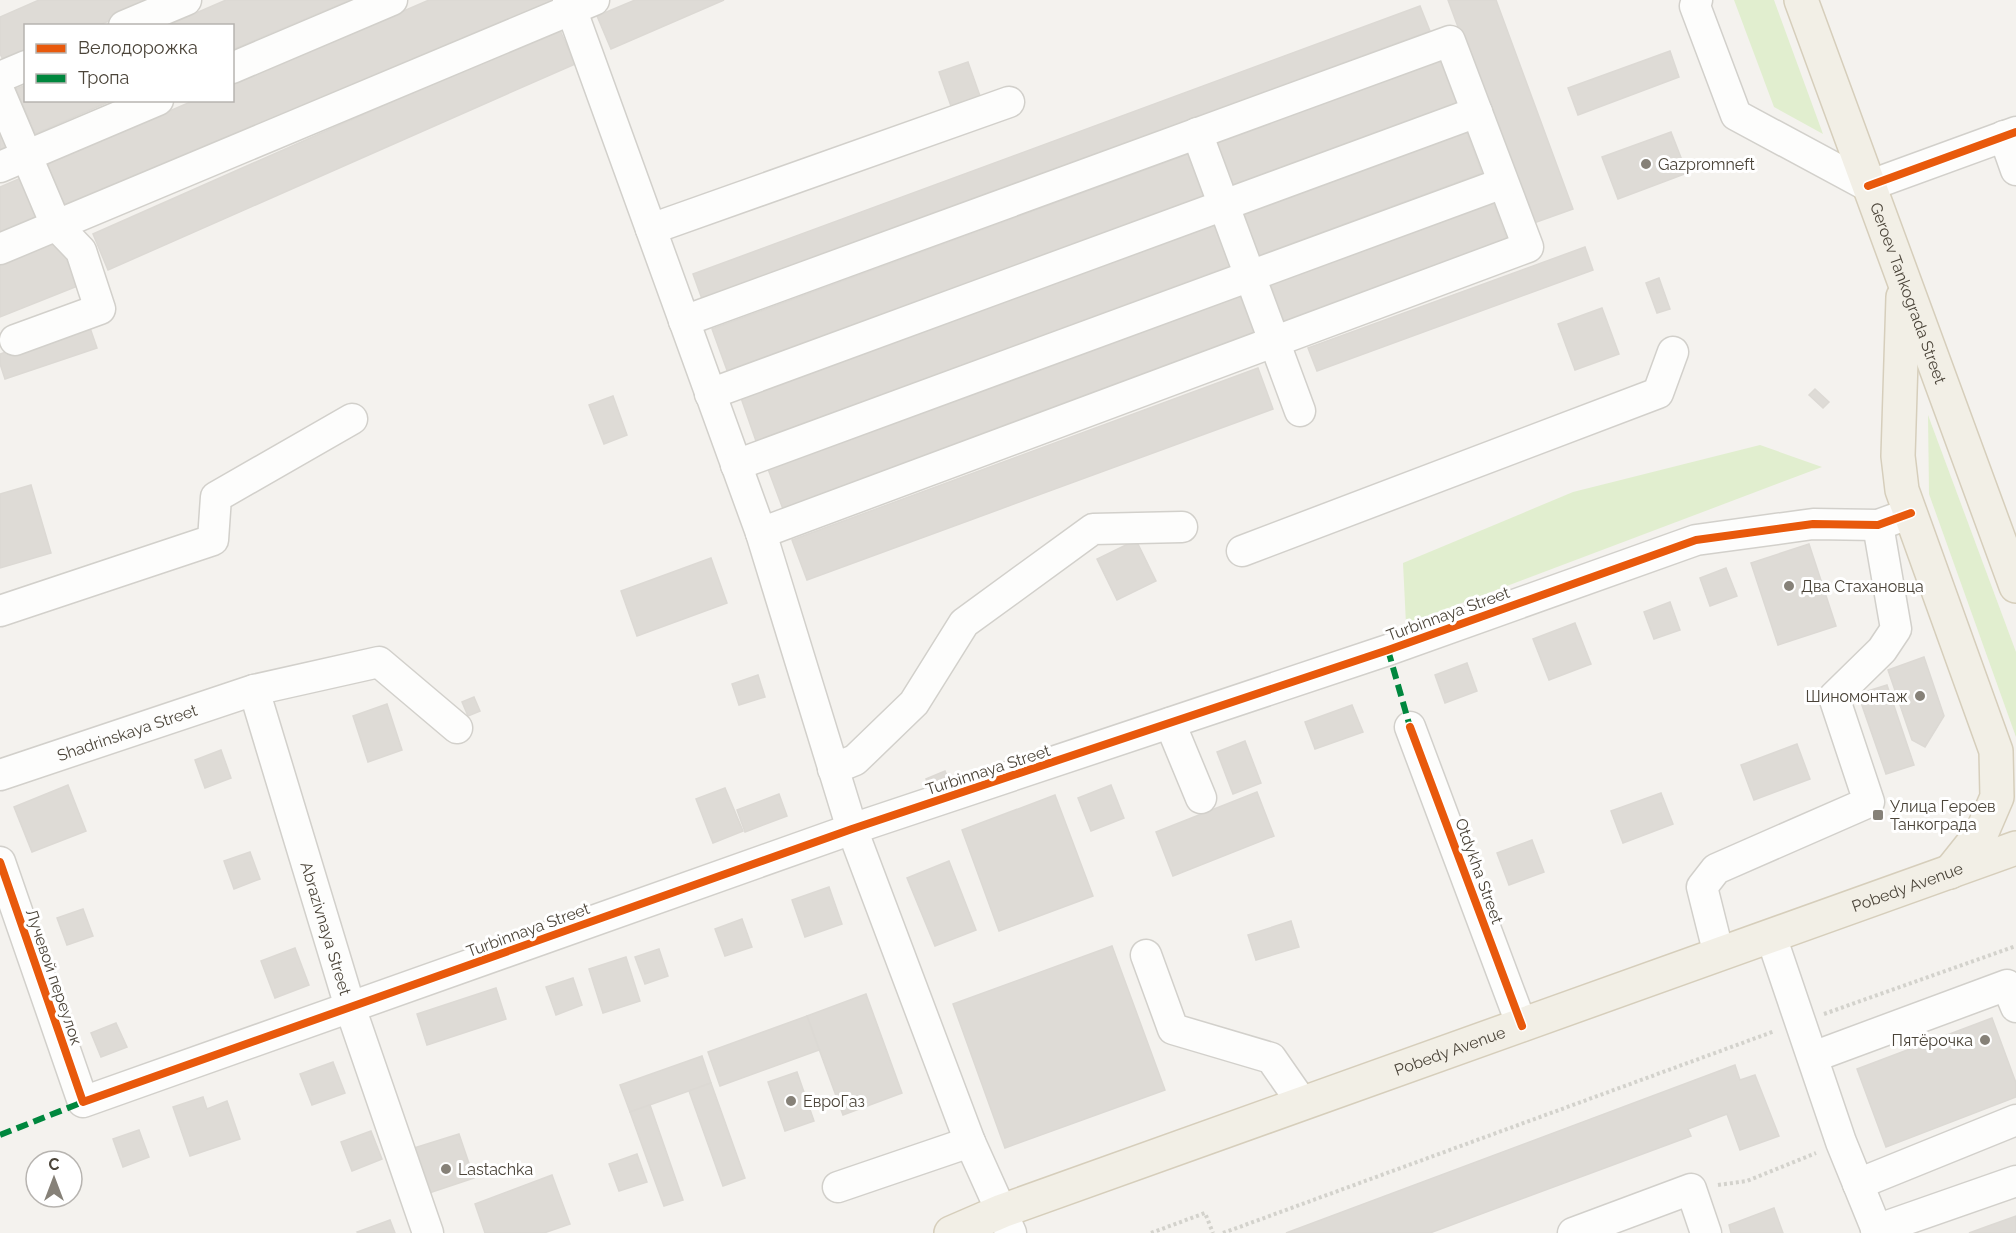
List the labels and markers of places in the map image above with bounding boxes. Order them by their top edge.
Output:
place label: Gazpromneft [1658,155,1755,174]
marker: Gazpromneft [1639,157,1653,171]
place label: Два Стахановца [1801,577,1924,596]
marker: Два Стахановца [1782,579,1796,593]
place label: Шиномонтаж [1805,687,1908,706]
marker: Шиномонтаж [1913,689,1927,703]
place label: Улица Героев Танкограда [1890,797,1996,834]
marker: Улица Героев Танкограда [1871,808,1885,822]
place label: Пятёрочка [1892,1031,1973,1050]
marker: Пятёрочка [1978,1033,1992,1047]
place label: ЕвроГаз [803,1092,865,1111]
marker: ЕвроГаз [784,1094,798,1108]
place label: Lastachka [458,1160,533,1179]
marker: Lastachka [439,1162,453,1176]

